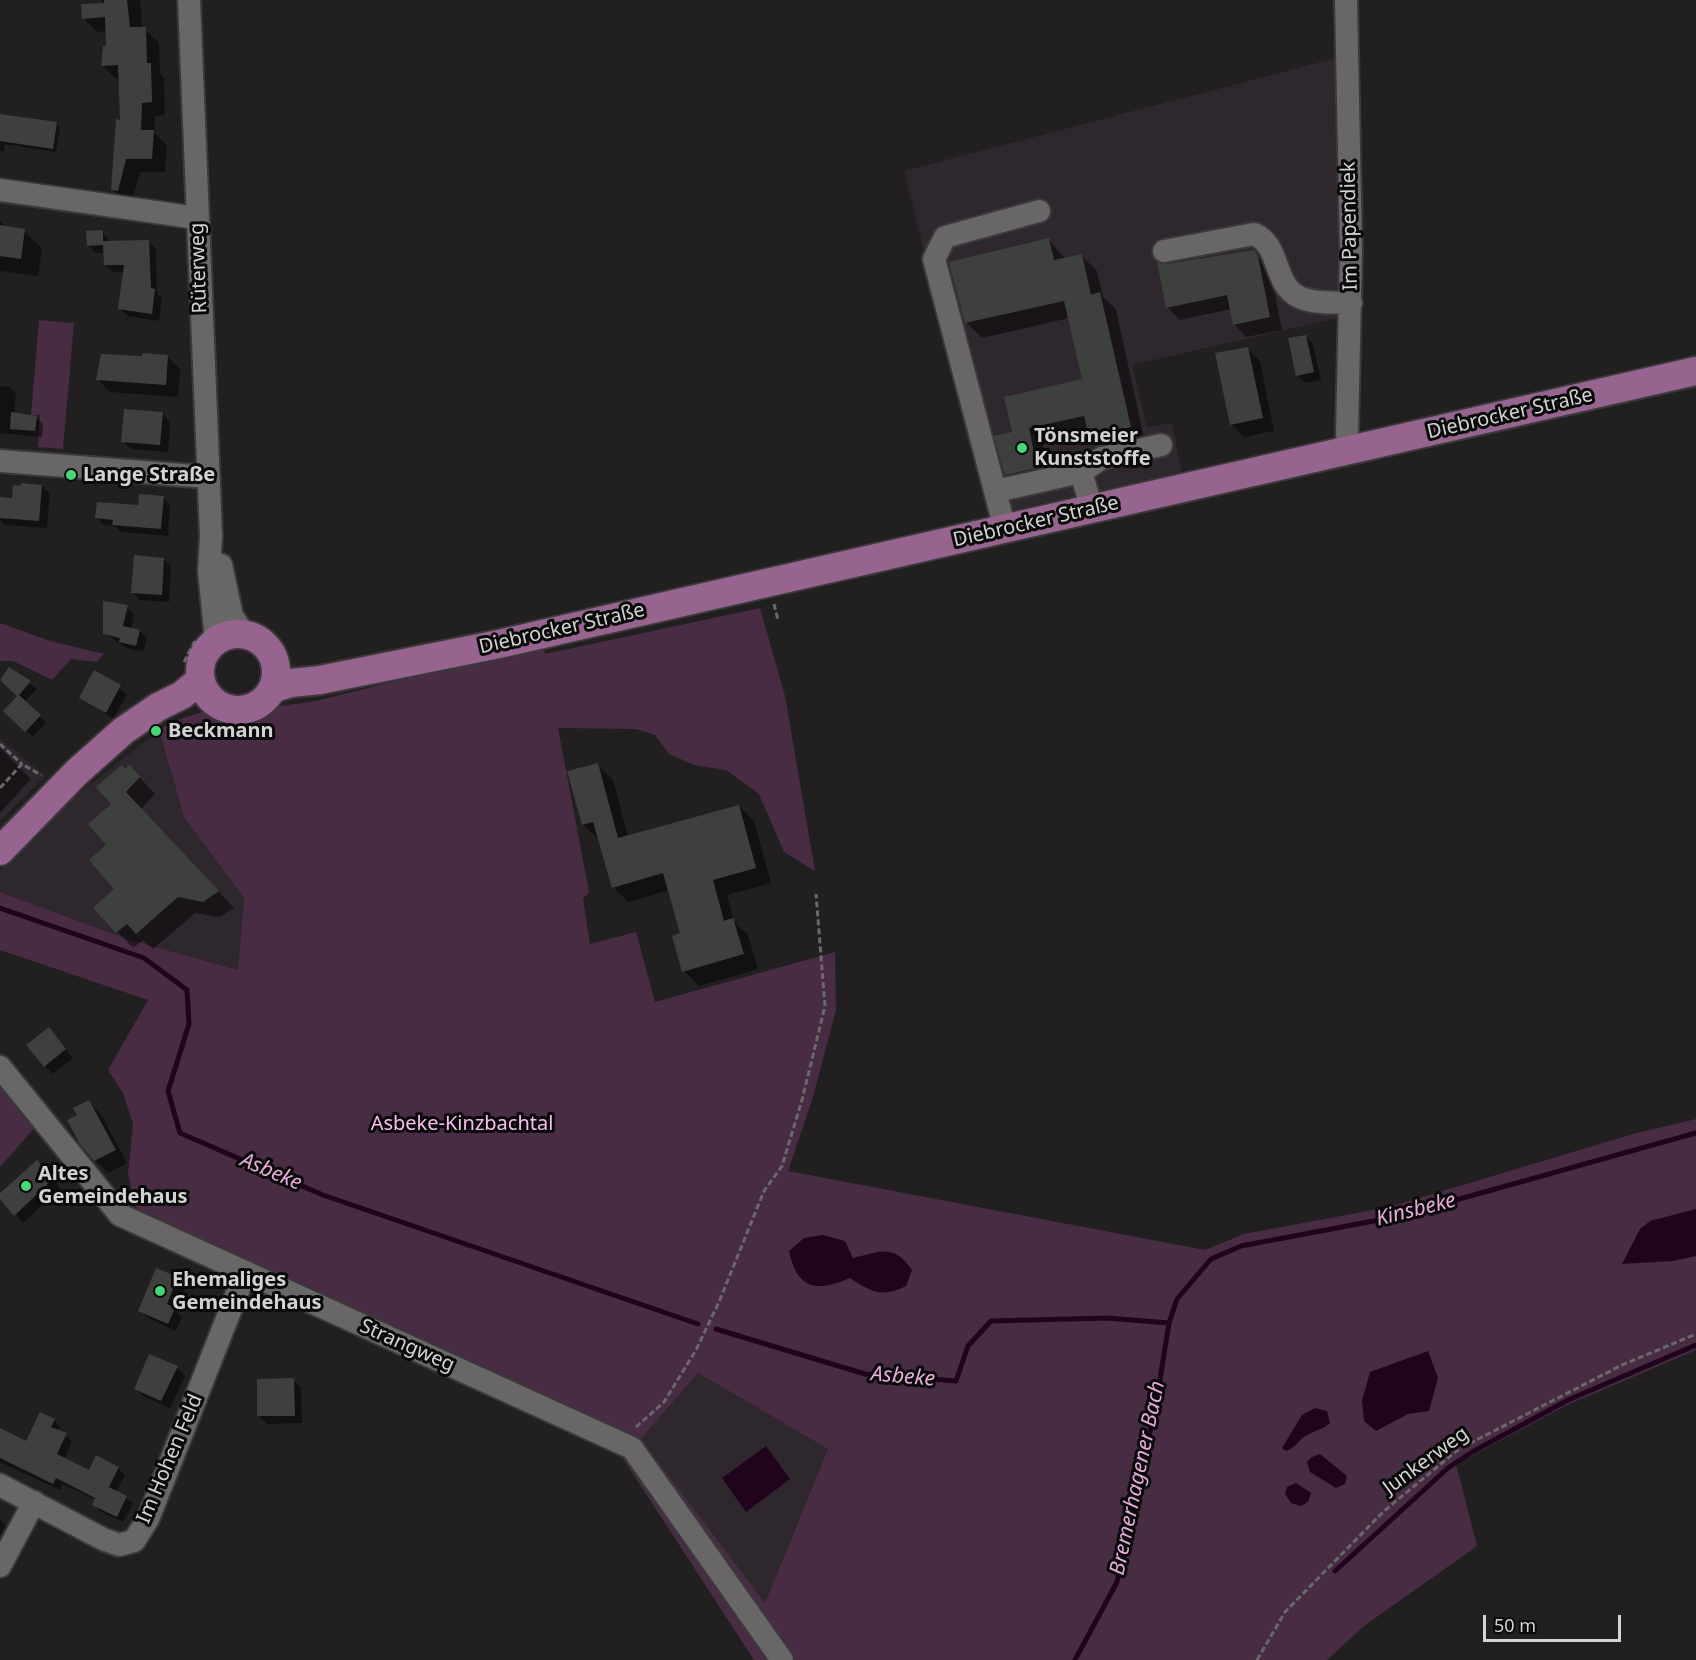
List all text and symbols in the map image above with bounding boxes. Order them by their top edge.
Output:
street label: Im Papendiek [1337,161,1363,291]
street label: Rüterweg [185,222,213,314]
street label: Diebrocker Straße [1425,383,1595,445]
place label: Tönsmeier Kunststoffe [1034,424,1151,471]
marker: Tönsmeier Kunststoffe [1015,441,1029,455]
place label: Lange Straße [83,463,215,487]
marker: Lange Straße [64,468,78,482]
street label: Diebrocker Straße [951,491,1121,553]
street label: Diebrocker Straße [477,598,647,660]
place label: Beckmann [168,719,273,743]
marker: Beckmann [149,724,163,738]
park label: Asbeke-Kinzbachtal [371,1112,553,1136]
water label: Asbeke [237,1148,305,1196]
place label: Altes Gemeindehaus [38,1162,187,1209]
marker: Altes Gemeindehaus [19,1179,33,1193]
water label: Kinsbeke [1373,1188,1459,1232]
place label: Ehemaliges Gemeindehaus [172,1268,321,1315]
marker: Ehemaliges Gemeindehaus [153,1284,167,1298]
street label: Strangweg [356,1314,458,1378]
water label: Asbeke [870,1362,936,1392]
water label: Bremerhagener Bach [1105,1379,1171,1577]
street label: Im Hohen Feld [132,1391,208,1527]
street label: Junkerweg [1379,1422,1473,1500]
scale bar [1486,1603,1624,1641]
text: 50 m [1494,1613,1536,1637]

